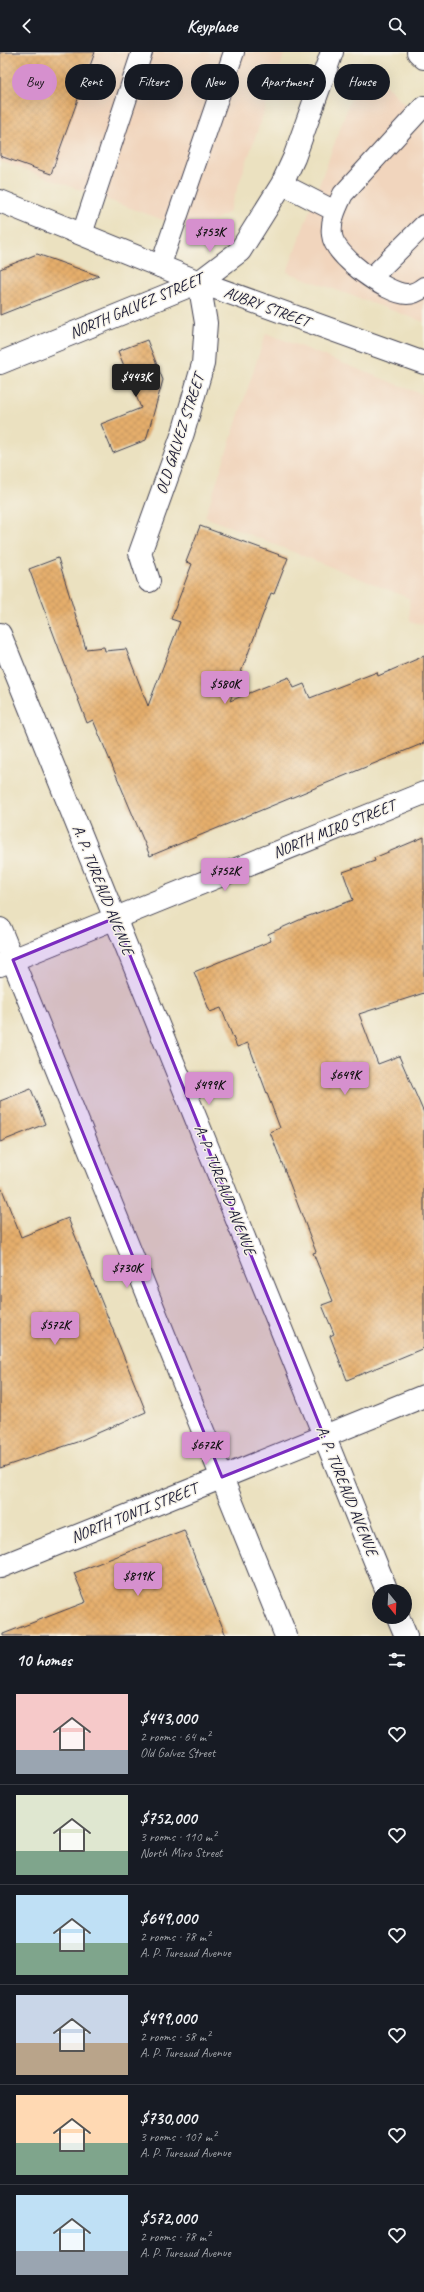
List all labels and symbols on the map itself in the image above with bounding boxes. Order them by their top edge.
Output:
pin: $753K [182,219,238,253]
street label: NORTH GALVEZ STREET [66,267,210,343]
street label: AUBRY STREET [221,282,316,333]
pin: $443K [108,364,164,398]
street label: OLD GALVEZ STREET [151,368,210,497]
pin: $580K [197,671,253,705]
street label: NORTH MIRO STREET [270,794,401,863]
street label: A. P. TUREAUD AVENUE [68,822,139,960]
pin: $752K [197,858,253,892]
pin: $649K [317,1062,373,1096]
pin: $499K [181,1072,237,1106]
street label: A. P. TUREAUD AVENUE [190,1122,261,1260]
pin: $730K [99,1255,155,1289]
pin: $572K [27,1312,83,1346]
street label: A. P. TUREAUD AVENUE [312,1423,383,1561]
pin: $672K [178,1432,234,1466]
street label: NORTH TONTI STREET [68,1477,204,1547]
pin: $819K [110,1563,166,1597]
north arrow [372,1584,412,1624]

